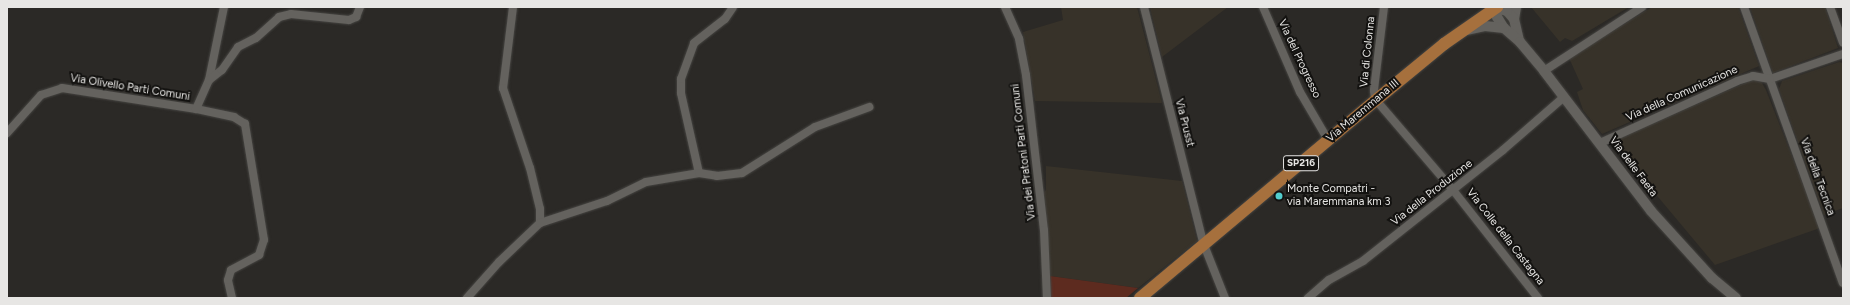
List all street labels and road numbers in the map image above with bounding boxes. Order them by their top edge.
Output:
street label: Via di Colonna [1358,16,1378,88]
street label: Via del Progresso [1275,18,1323,100]
street label: Via della Comunicazione [1624,63,1740,125]
street label: Via Olivello Parti Comuni [69,72,191,104]
street label: Via Maremmana III [1324,77,1402,145]
street label: Via dei Pratoni Parti Comuni [1009,83,1039,221]
street label: Via Prusst [1172,98,1196,148]
street label: Via delle Faeta [1606,134,1660,200]
street label: Via della Tecnica [1797,136,1837,218]
road number: SP216 [1283,155,1319,171]
street label: Via della Produzione [1389,157,1475,229]
street label: Via Colle della Castagna [1463,186,1547,288]

